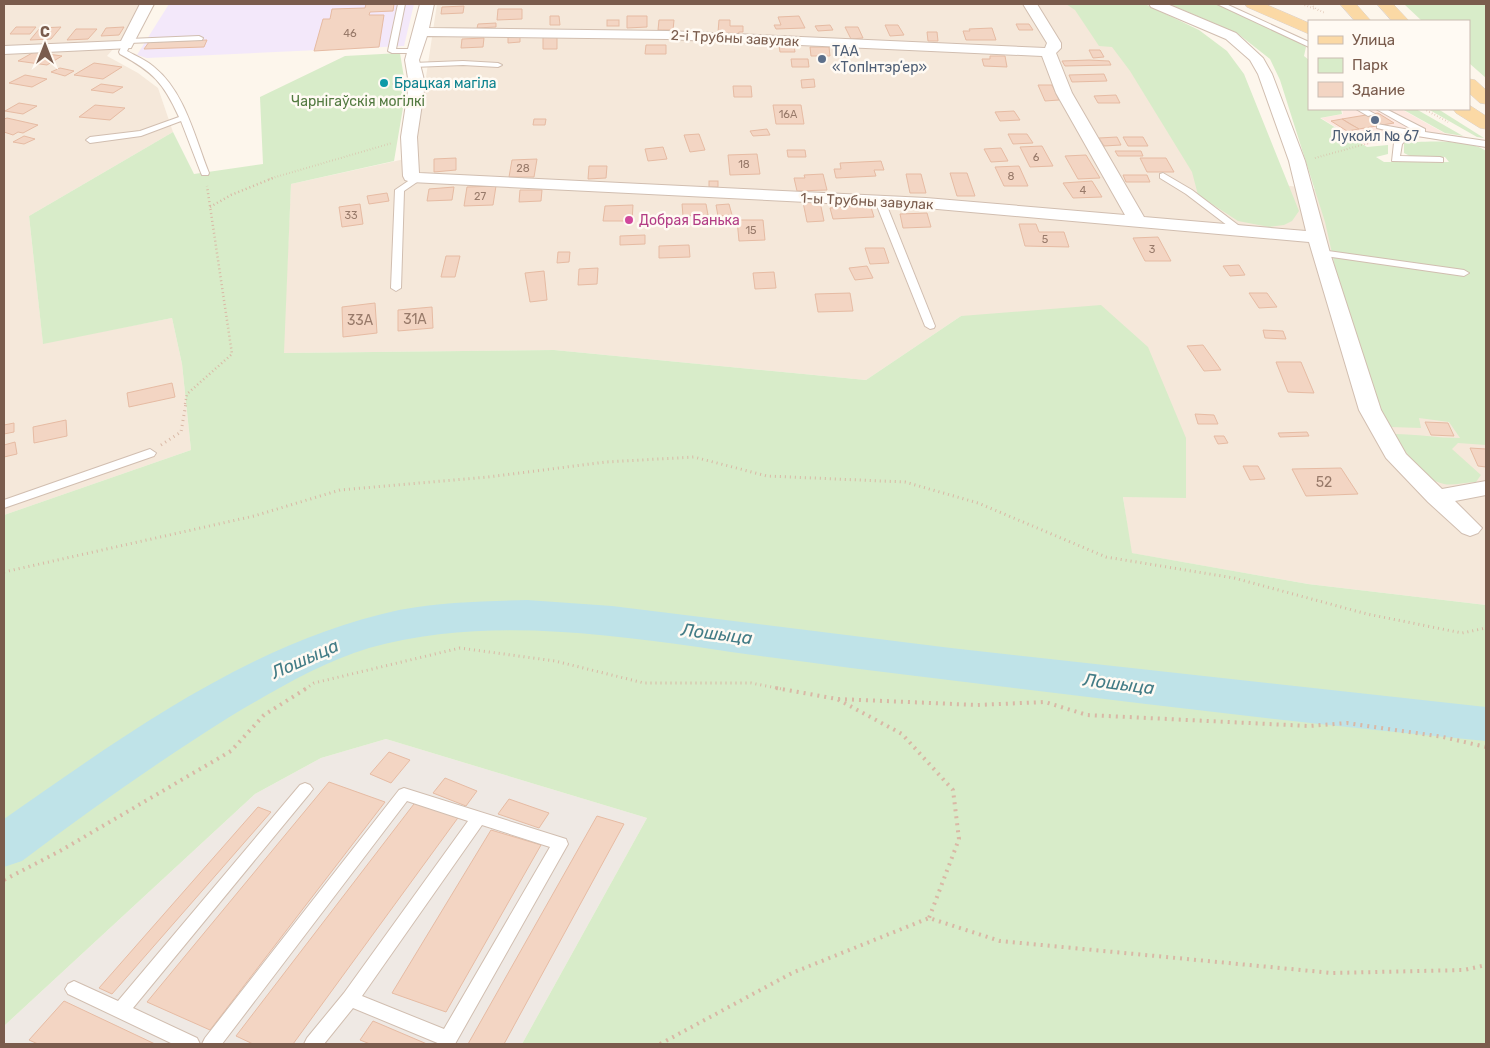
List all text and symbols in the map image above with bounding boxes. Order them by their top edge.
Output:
north arrow [20,20,70,70]
legend [1308,20,1470,110]
text: С [40,24,50,41]
house number: 46 [343,27,357,40]
street label: 2-і Трубны завулак [670,27,800,50]
text: Улица [1352,31,1395,49]
place label: ТАА «ТопІнтэрʼер» [832,43,927,76]
marker: ТАА «ТопІнтэрʼер» [816,53,828,65]
text: Парк [1352,56,1388,74]
place label: Брацкая магіла [394,75,497,92]
marker: Брацкая магіла [378,77,390,89]
text: Здание [1352,81,1405,99]
park label: Чарнігаўскія могілкі [291,93,425,110]
house number: 16А [779,108,798,121]
marker: Лукойл № 67 [1369,114,1381,126]
place label: Лукойл № 67 [1331,128,1419,145]
house number: 6 [1033,151,1040,164]
house number: 18 [738,158,750,171]
house number: 28 [516,162,530,175]
house number: 8 [1008,170,1015,183]
house number: 4 [1080,184,1087,197]
house number: 27 [474,190,486,203]
street label: 1-ы Трубны завулак [800,190,934,214]
house number: 33 [344,209,358,222]
place label: Добрая Банька [639,212,740,229]
marker: Добрая Банька [623,214,635,226]
house number: 15 [745,224,757,237]
house number: 5 [1042,233,1049,246]
house number: 3 [1149,243,1156,256]
house number: 31А [403,311,427,328]
house number: 33А [347,312,374,329]
house number: 52 [1316,474,1332,491]
water label: Лошыца [679,619,754,649]
water label: Лошыца [267,634,343,684]
water label: Лошыца [1081,669,1156,699]

